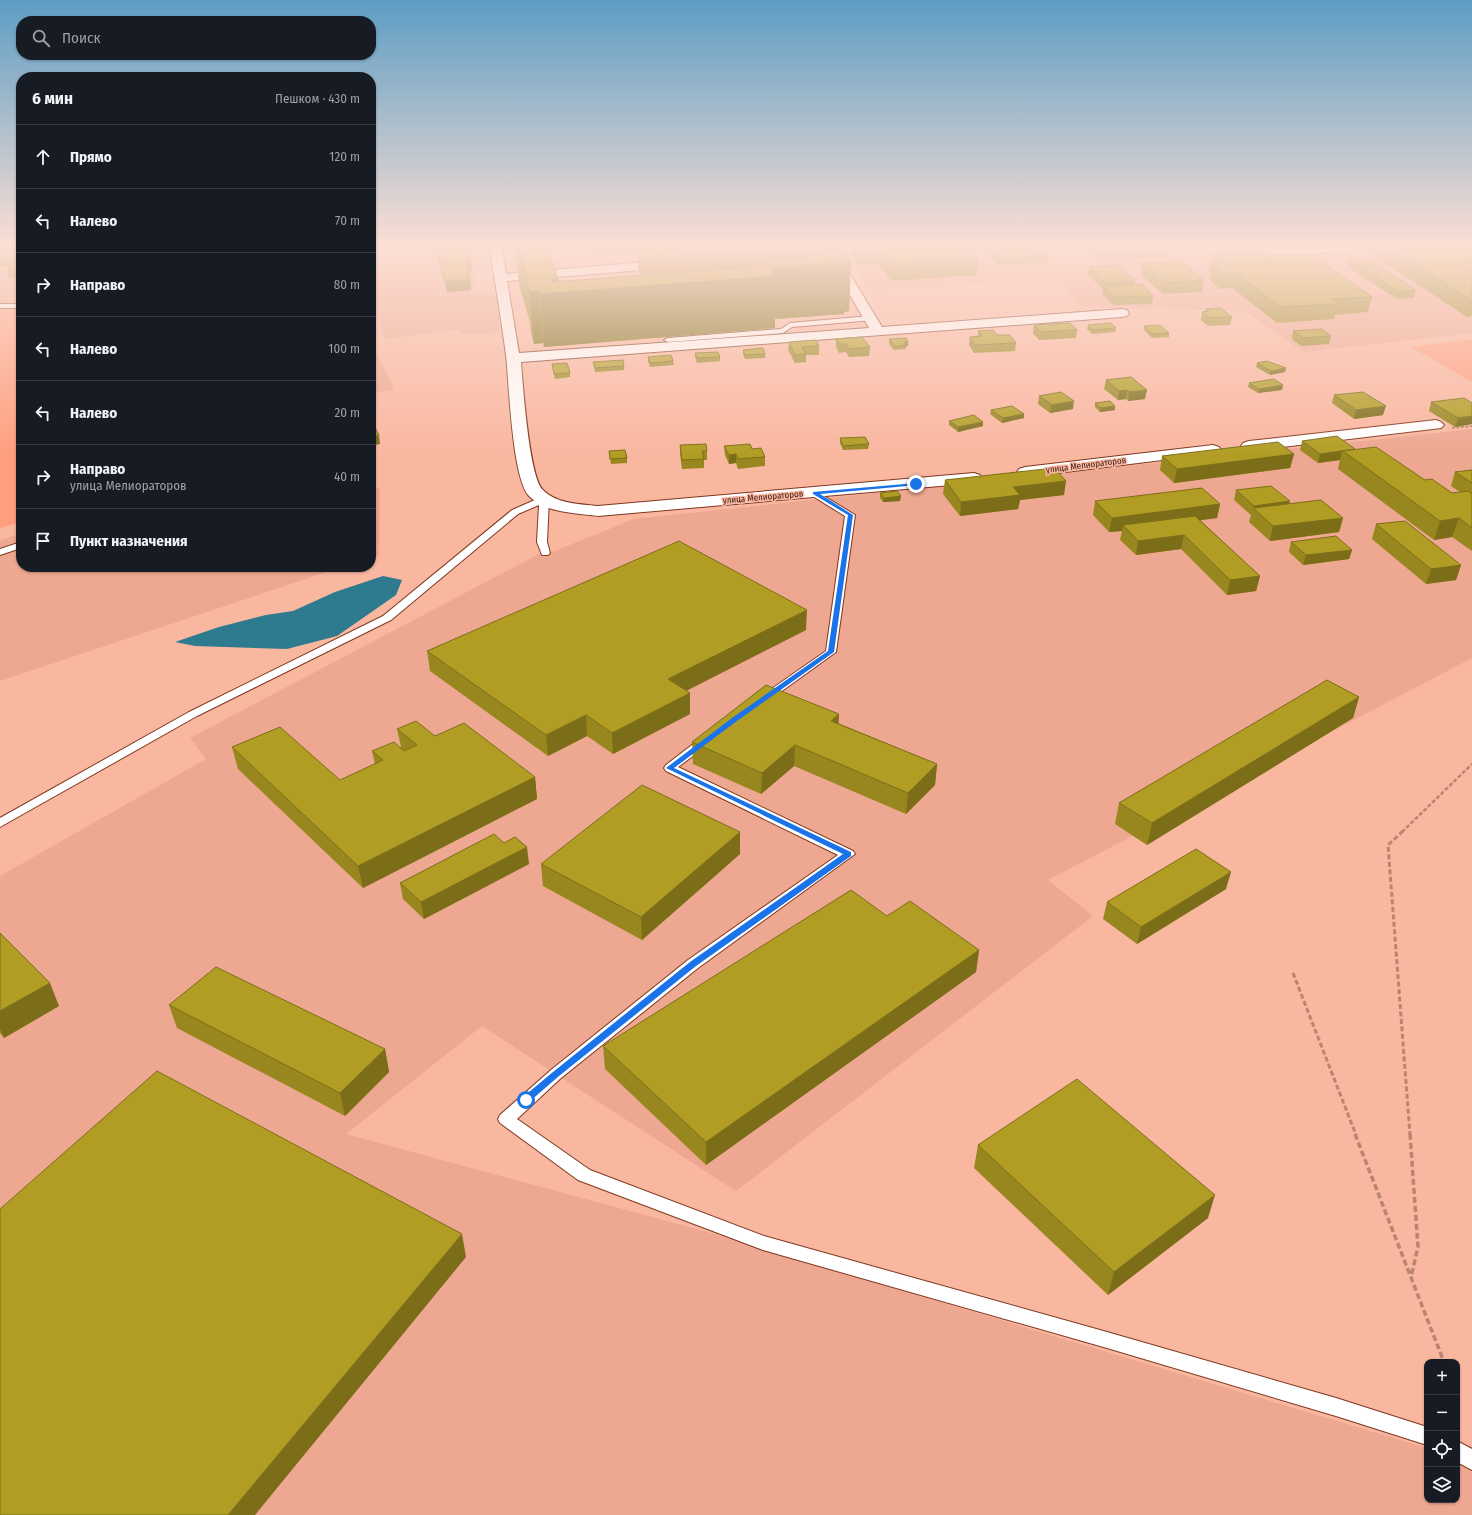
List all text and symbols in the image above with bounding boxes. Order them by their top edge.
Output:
search box [16,16,376,60]
icon: search [30,27,52,49]
text: Поиск [62,29,100,47]
text: 6 мин [32,88,73,109]
text: Пешком · 430 m [275,91,360,106]
icon: ahead [32,146,54,168]
text: Прямо [70,148,112,166]
text: 120 m [329,149,360,164]
icon: left [32,210,54,232]
text: Налево [70,212,117,230]
text: 70 m [335,213,360,228]
icon: right [32,274,54,296]
text: Направо [70,276,125,294]
text: 80 m [334,277,360,292]
icon: left [32,338,54,360]
text: Налево [70,340,117,358]
text: 100 m [328,341,360,356]
icon: left [32,402,54,424]
text: Налево [70,404,117,422]
text: 20 m [334,405,360,420]
street label: улица Мелиораторов [1045,455,1127,475]
text: Направо [70,460,125,478]
icon: right [32,466,54,488]
text: 40 m [334,469,360,484]
route end [907,475,925,493]
text: улица Мелиораторов [70,478,187,493]
street label: улица Мелиораторов [722,488,804,506]
icon: arrive [32,530,54,552]
text: Пункт назначения [70,532,188,550]
route start [517,1091,535,1109]
map controls [1424,1359,1460,1503]
button: + [1424,1359,1460,1395]
button: − [1424,1395,1460,1431]
button: locate [1424,1431,1460,1467]
button: layers [1424,1467,1460,1503]

